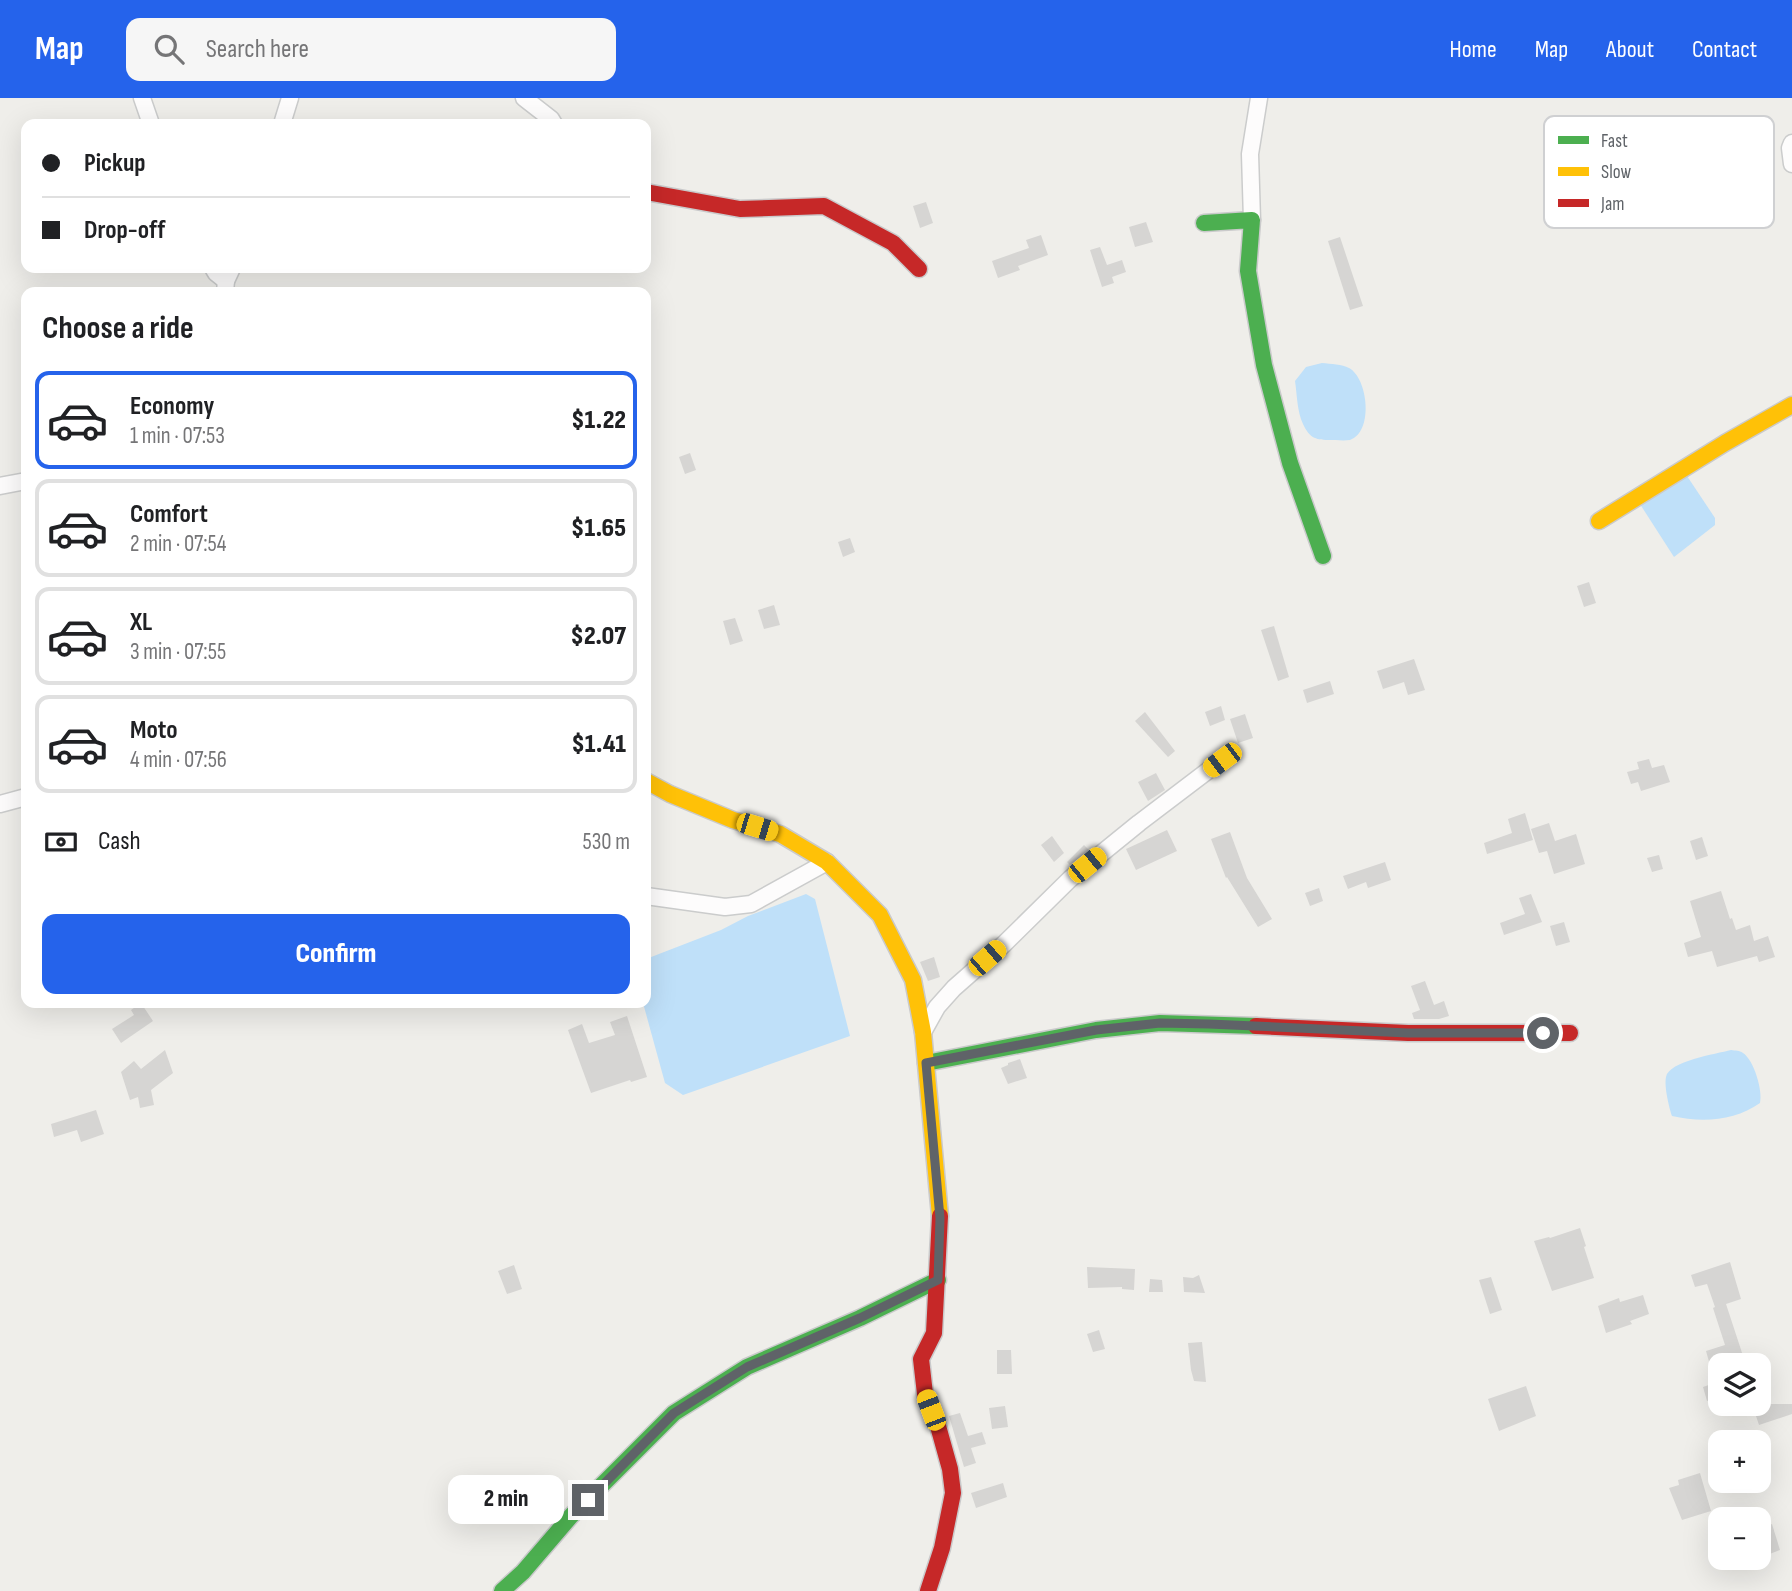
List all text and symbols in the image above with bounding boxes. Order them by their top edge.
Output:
search box [126,18,616,81]
text: Map [35,29,84,69]
icon: search [150,30,188,68]
text: Search here [206,34,309,65]
text: Home [1449,35,1497,64]
text: Map [1535,35,1568,64]
text: About [1606,35,1654,64]
text: Contact [1692,35,1757,64]
legend [1544,116,1774,228]
text: Fast [1601,130,1628,153]
text: Pickup [84,148,146,179]
text: Slow [1601,161,1631,184]
text: Jam [1600,193,1624,216]
text: Drop-off [84,215,165,246]
text: Choose a ride [42,309,194,348]
icon: car [46,389,109,452]
text: Economy [130,391,214,422]
text: $1.22 [571,405,626,436]
text: 1 min · 07:53 [130,422,225,450]
icon: car [46,497,109,560]
text: Comfort [130,499,208,530]
text: $1.65 [571,513,626,544]
text: 2 min · 07:54 [130,530,226,558]
icon: car [46,605,109,668]
text: XL [130,607,152,638]
text: $2.07 [571,621,626,652]
text: 3 min · 07:55 [130,638,226,666]
icon: car [46,713,109,776]
text: Moto [130,715,178,746]
text: $1.41 [571,729,626,760]
car [1199,739,1246,781]
text: 4 min · 07:56 [130,746,227,774]
car [734,811,781,843]
icon: cash [42,823,80,861]
text: Cash [98,826,141,857]
text: 530 m [582,828,630,856]
car [1065,844,1110,886]
button: Confirm [42,914,630,994]
car [965,936,1010,980]
route start [1527,1017,1559,1049]
map controls [1708,1353,1771,1570]
button: layers [1708,1353,1771,1416]
car [914,1387,949,1433]
button: + [1708,1430,1771,1493]
callout: 2 min [448,1476,564,1524]
route end [572,1484,604,1516]
text: 2 min [484,1485,528,1513]
button: − [1708,1507,1771,1570]

